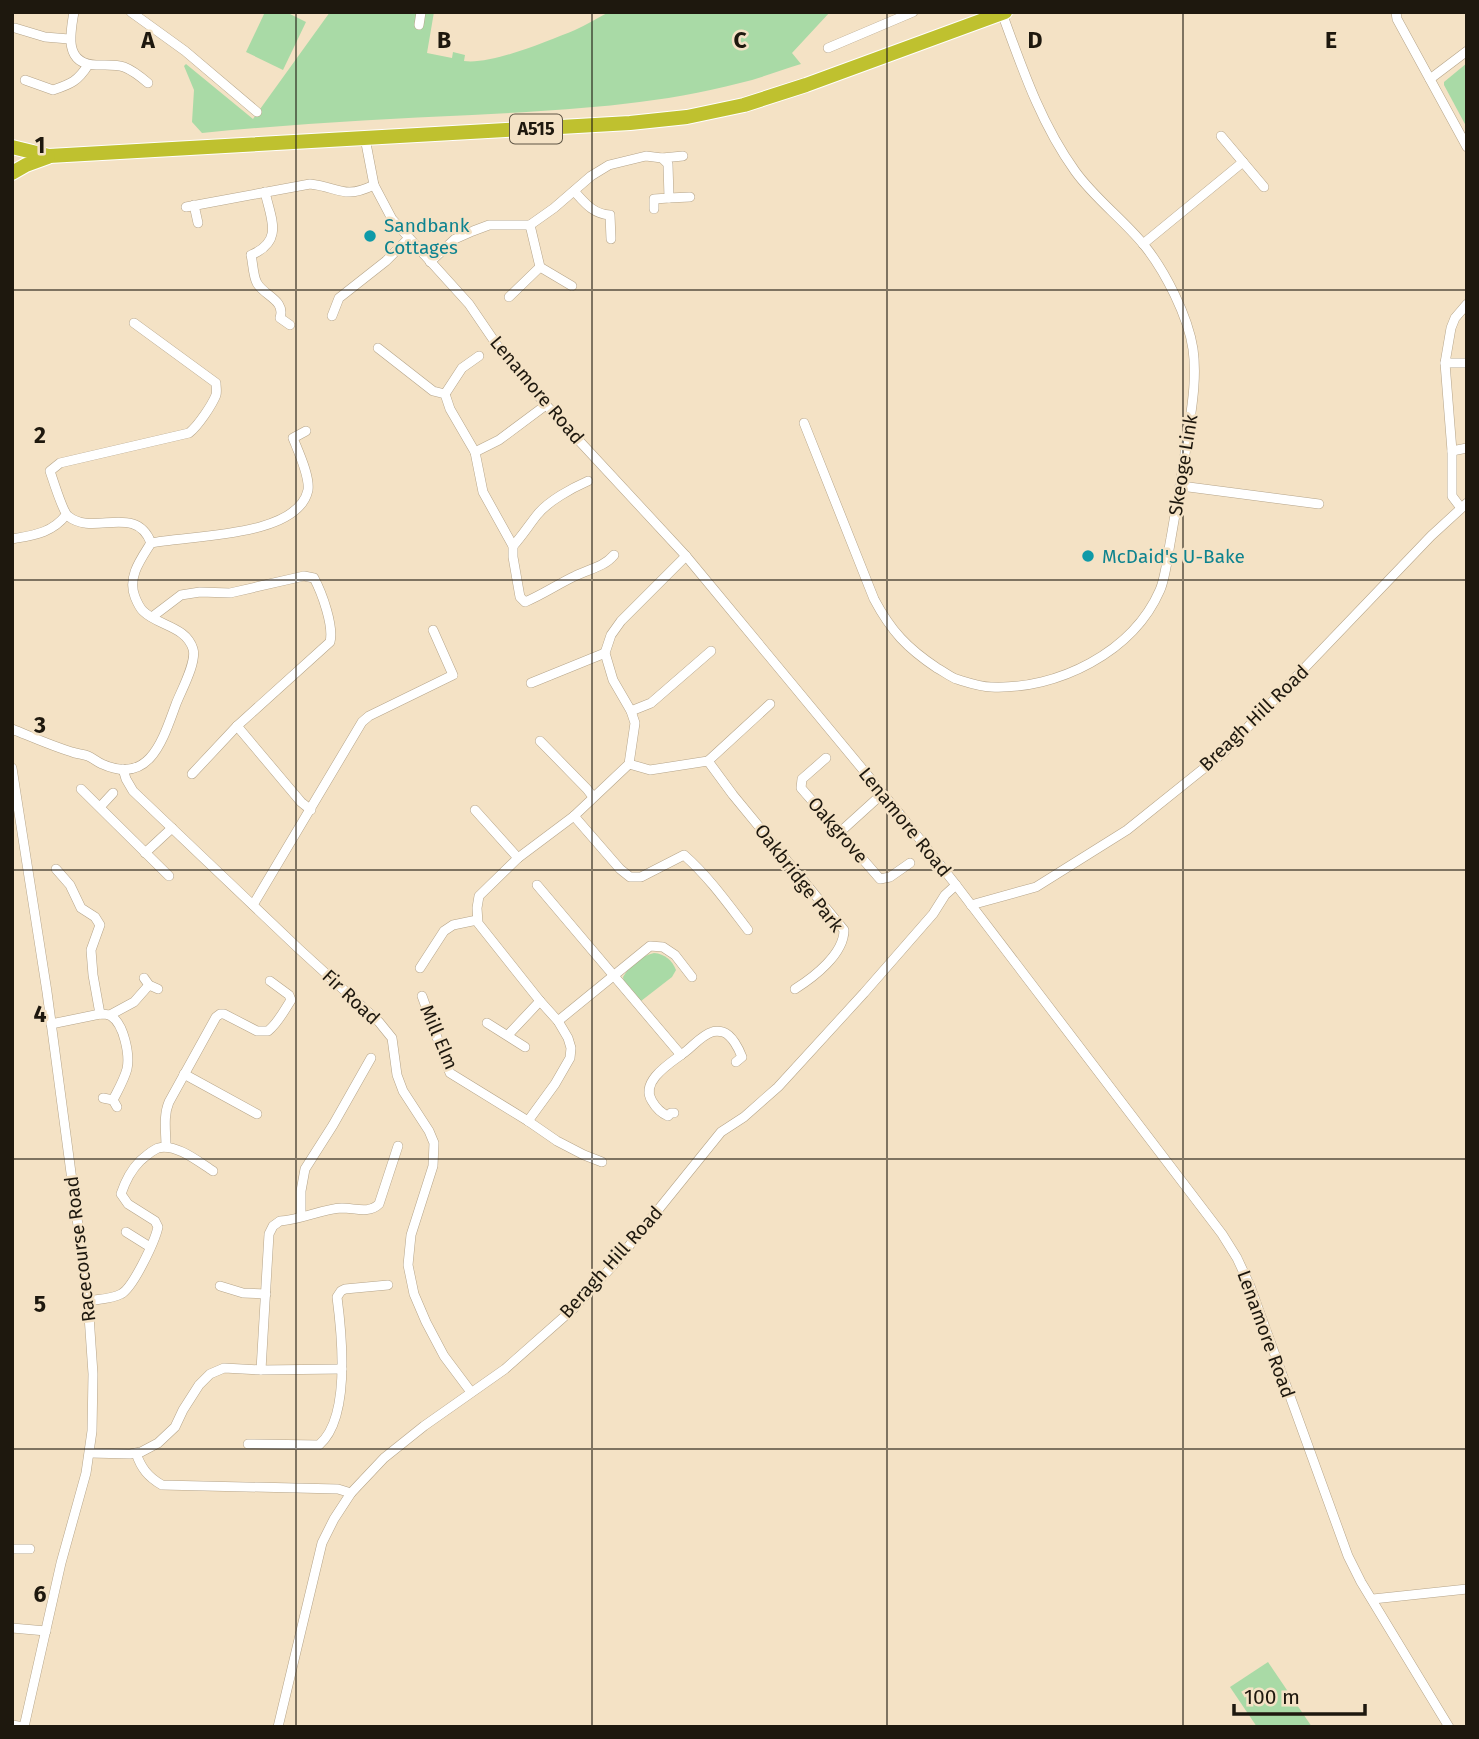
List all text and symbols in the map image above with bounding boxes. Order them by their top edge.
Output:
text: A [140,26,155,54]
text: B [437,26,451,54]
text: C [733,26,747,54]
text: D [1028,26,1043,54]
text: E [1325,26,1337,54]
road number: A515 [510,114,562,144]
text: 1 [35,131,45,159]
place label: Sandbank Cottages [384,214,470,259]
marker: Sandbank Cottages [362,228,378,244]
street label: Lenamore Road [485,331,589,449]
street label: Skeoge Link [1164,413,1202,517]
text: 2 [34,421,46,449]
place label: McDaid's U-Bake [1102,545,1245,568]
marker: McDaid's U-Bake [1080,548,1096,564]
street label: Breagh Hill Road [1195,660,1313,776]
text: 3 [33,711,46,739]
street label: Lenamore Road [854,763,956,881]
street label: Oakgrove [803,792,873,868]
street label: Oakbridge Park [750,819,848,937]
street label: Fir Road [317,965,385,1029]
text: 4 [34,1000,47,1028]
street label: Mill Elm [415,1001,463,1073]
street label: Racecourse Road [60,1175,100,1323]
street label: Beragh Hill Road [555,1201,667,1323]
street label: Lenamore Road [1232,1267,1300,1401]
text: 5 [34,1290,46,1318]
text: 6 [34,1580,47,1608]
scale bar [1234,1672,1365,1716]
text: 100 m [1244,1684,1300,1710]

